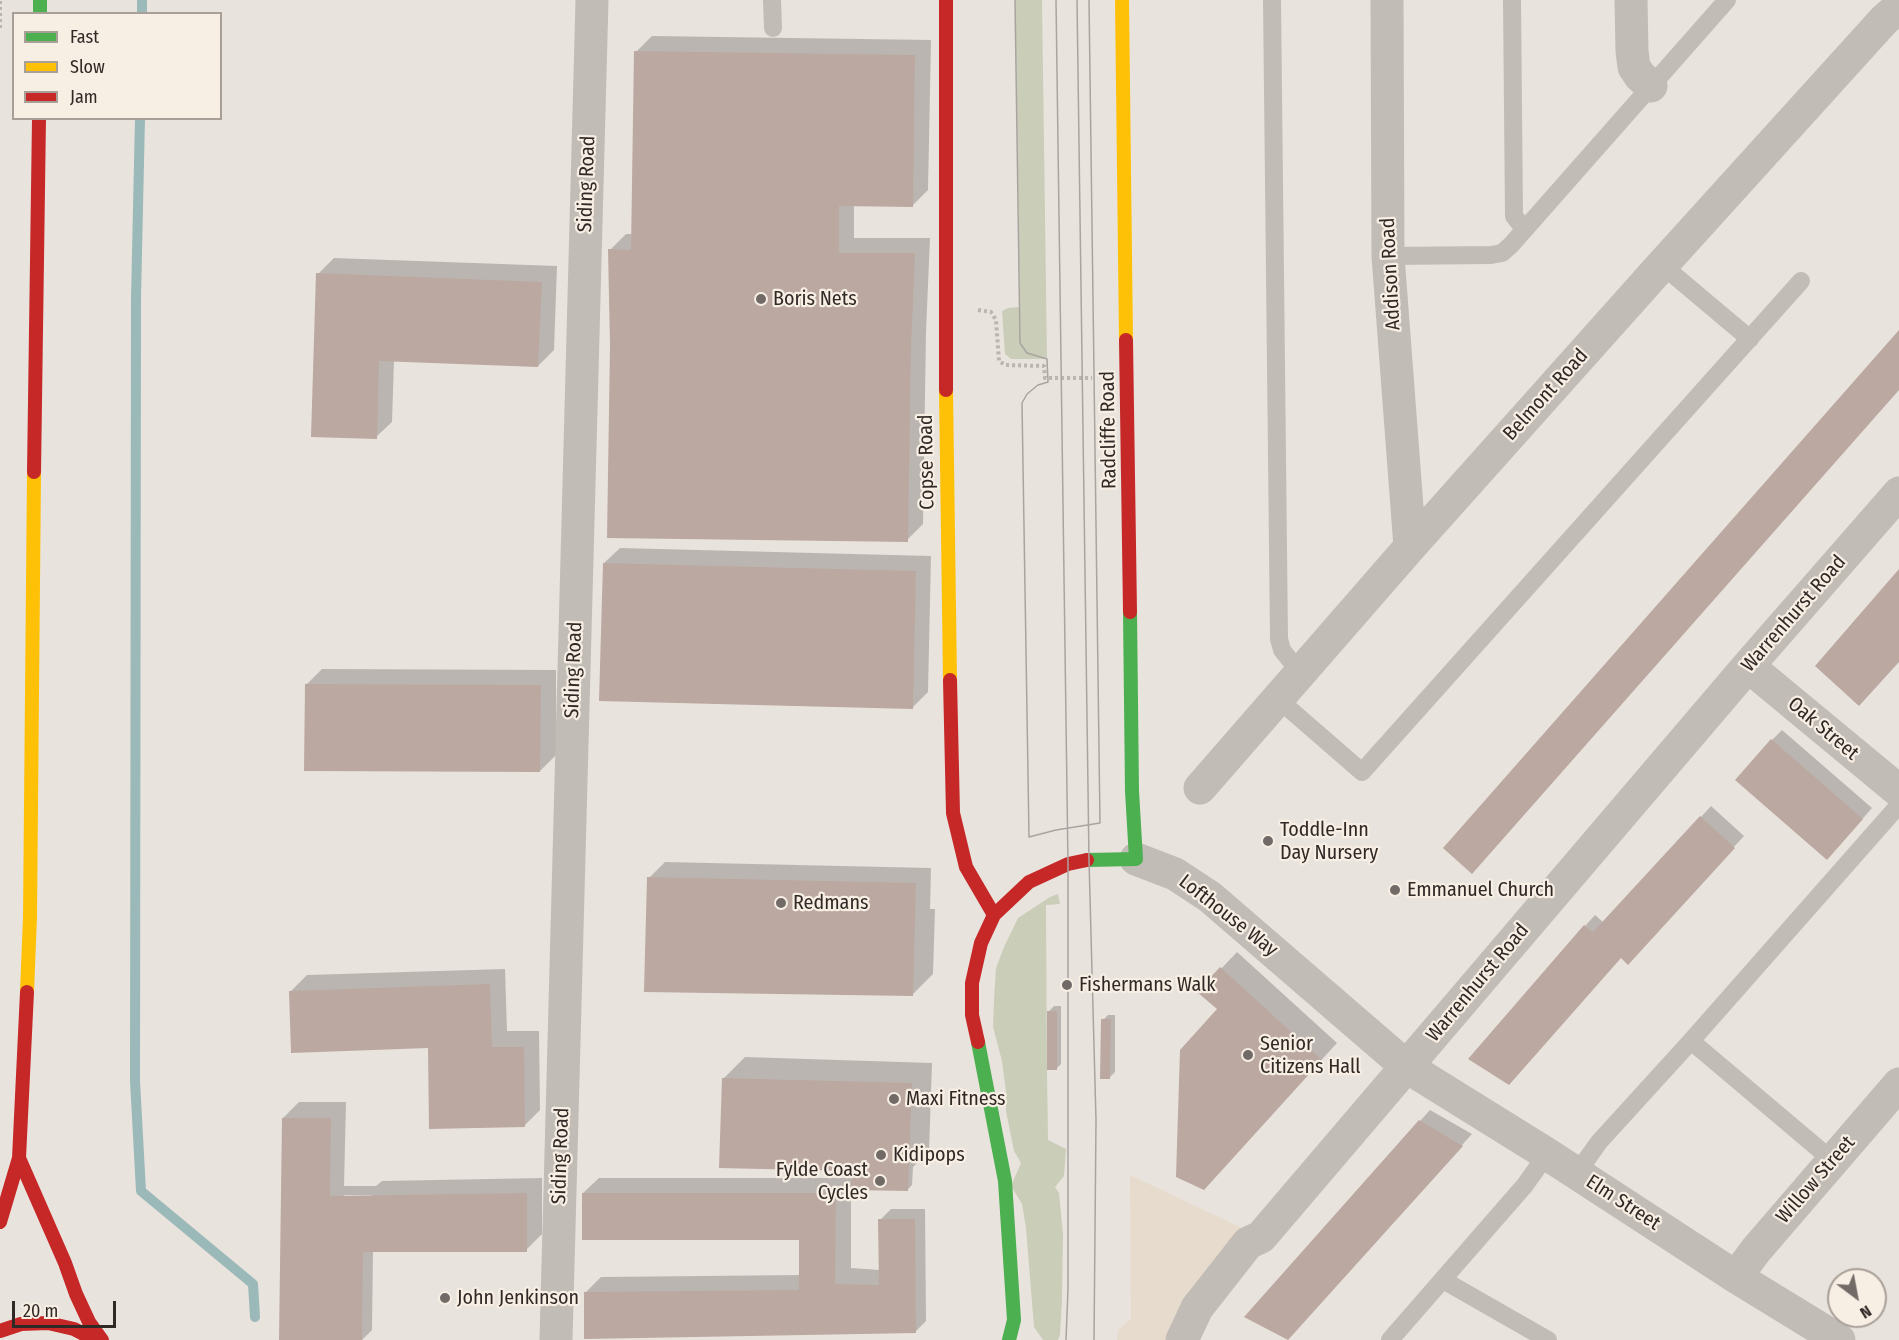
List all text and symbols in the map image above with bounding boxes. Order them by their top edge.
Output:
legend [12,12,222,120]
text: Fast [70,26,99,48]
text: Slow [70,56,105,78]
text: Jam [70,86,98,108]
street label: Siding Road [573,135,601,233]
street label: Addison Road [1376,217,1406,331]
place label: Boris Nets [773,287,857,311]
marker: Boris Nets [754,292,768,306]
street label: Belmont Road [1499,344,1593,446]
street label: Radcliffe Road [1096,371,1122,489]
street label: Copse Road [914,414,940,510]
street label: Warrenhurst Road [1737,551,1851,677]
street label: Siding Road [560,621,588,719]
street label: Oak Street [1783,692,1863,766]
place label: Toddle-Inn Day Nursery [1280,818,1378,865]
marker: Toddle-Inn Day Nursery [1261,834,1275,848]
street label: Lofthouse Way [1174,870,1282,962]
place label: Emmanuel Church [1407,878,1554,902]
marker: Emmanuel Church [1388,883,1402,897]
place label: Redmans [793,891,868,915]
marker: Redmans [774,896,788,910]
street label: Warrenhurst Road [1422,919,1534,1047]
place label: Fishermans Walk [1079,973,1216,997]
marker: Fishermans Walk [1060,978,1074,992]
place label: Senior Citizens Hall [1260,1032,1360,1079]
marker: Senior Citizens Hall [1241,1048,1255,1062]
place label: Maxi Fitness [906,1087,1006,1111]
marker: Maxi Fitness [887,1092,901,1106]
street label: Siding Road [547,1107,575,1205]
street label: Willow Street [1772,1131,1860,1229]
place label: Kidipops [893,1143,965,1167]
marker: Kidipops [874,1148,888,1162]
place label: Fylde Coast Cycles [776,1158,868,1205]
street label: Elm Street [1581,1170,1665,1236]
marker: Fylde Coast Cycles [873,1174,887,1188]
north arrow [1827,1268,1887,1328]
place label: John Jenkinson [457,1286,579,1310]
scale bar [15,1289,118,1327]
marker: John Jenkinson [438,1291,452,1305]
text: 20 m [23,1300,58,1322]
text: N [1857,1301,1875,1323]

